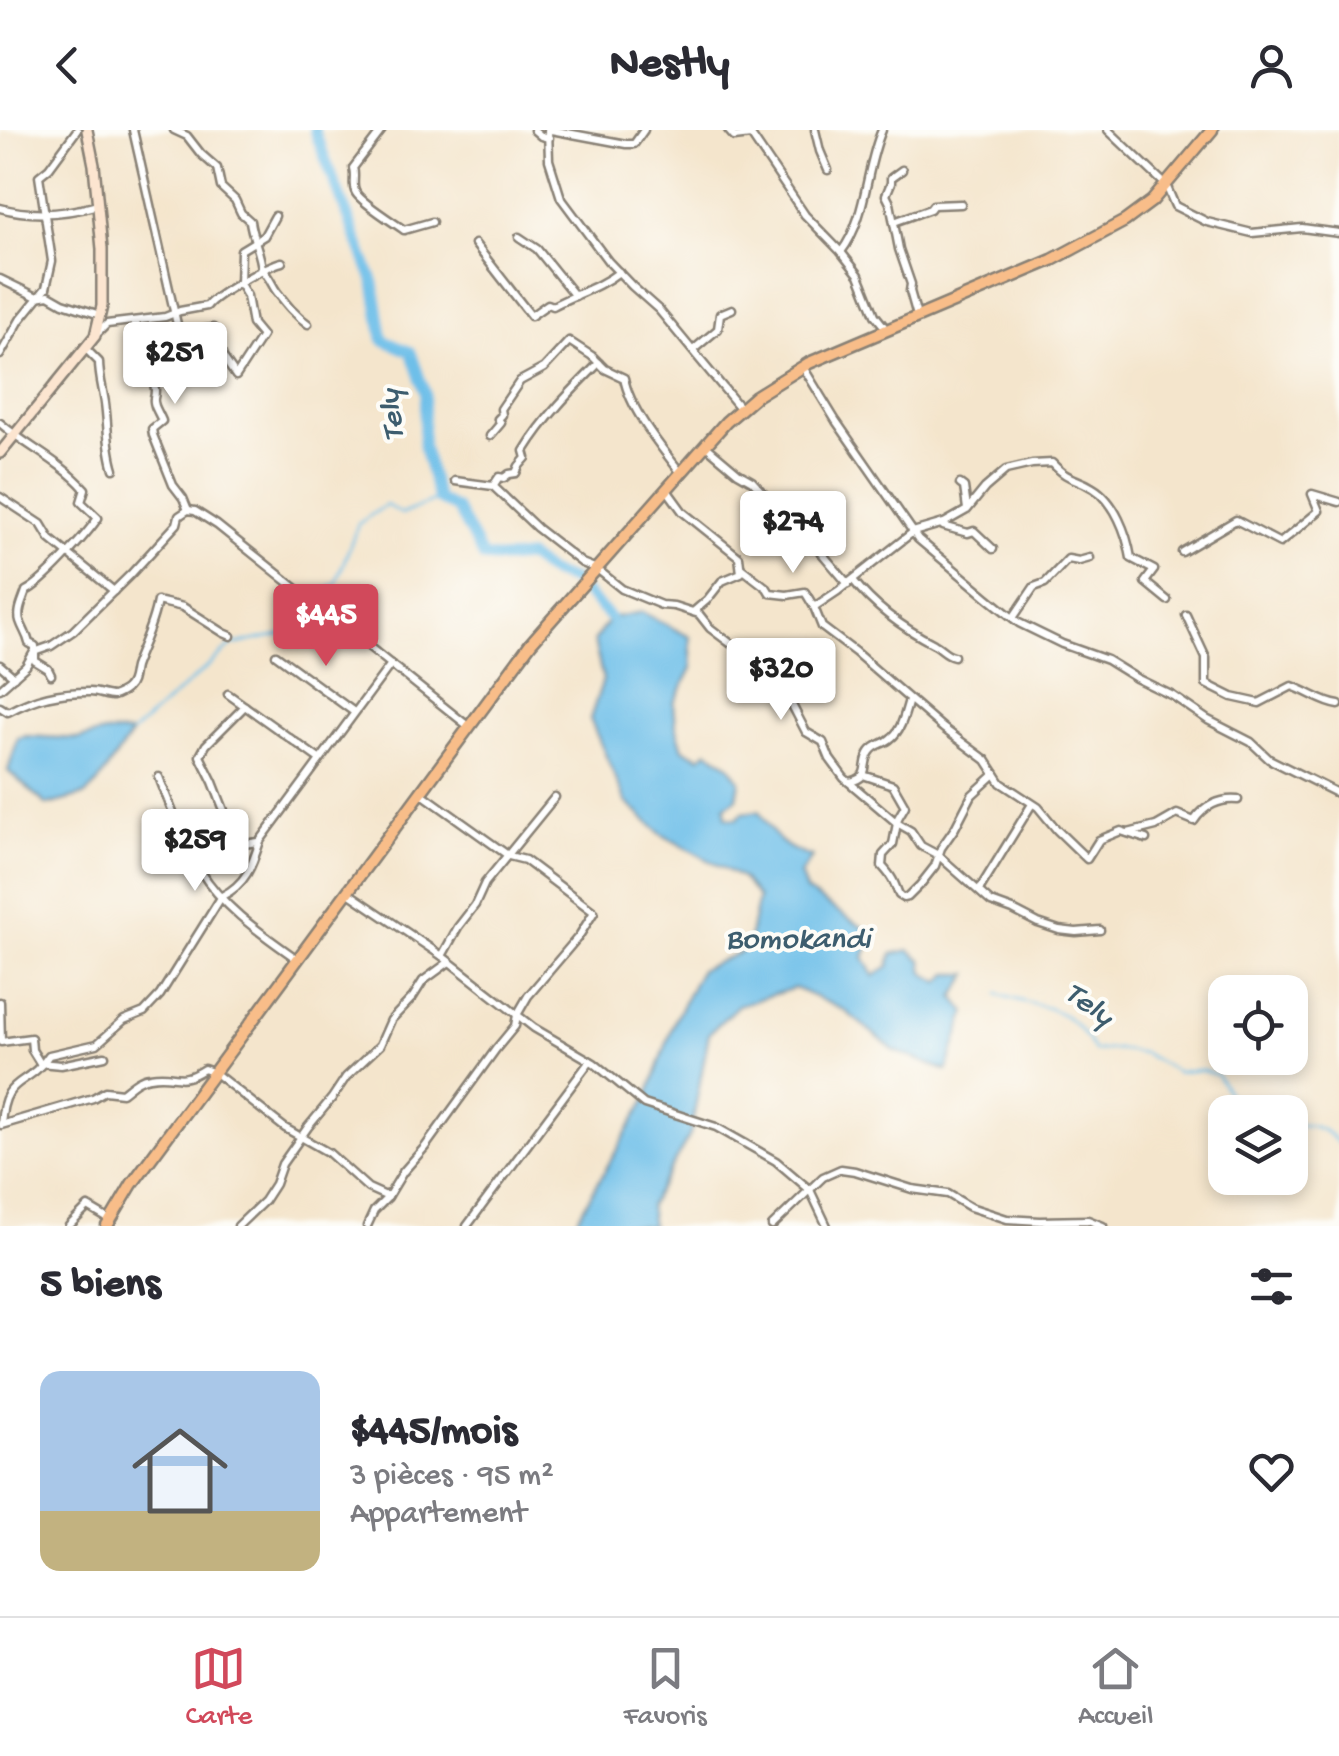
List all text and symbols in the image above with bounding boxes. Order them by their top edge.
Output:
icon: back [40,38,95,93]
icon: person [1244,38,1299,93]
text: Nestly [610,39,729,92]
pin: $251 [116,322,234,407]
text: $251 [145,335,205,373]
water label: Tely [373,385,415,442]
pin: $274 [734,491,852,576]
text: $274 [762,504,824,542]
pin: $445 [267,584,385,669]
text: $445 [295,597,357,635]
pin: $320 [722,638,840,723]
text: $320 [749,651,813,689]
pin: $259 [136,809,254,894]
text: $259 [164,822,226,860]
water label: Bomokandi [725,922,874,960]
water label: Tely [1056,975,1122,1038]
map controls [1208,975,1308,1195]
button: locate [1208,975,1308,1075]
button: layers [1208,1095,1308,1195]
icon: filters [1244,1259,1299,1314]
text: 5 biens [40,1262,160,1311]
text: $445/mois [350,1409,517,1458]
icon: home [120,1411,240,1531]
icon: heart [1244,1444,1299,1499]
text: 3 pièces · 95 m² [350,1458,554,1496]
text: Appartement [350,1496,527,1534]
tab: Carte [186,1641,252,1734]
tab: Favoris [624,1641,707,1734]
tab: Accueil [1078,1641,1153,1734]

